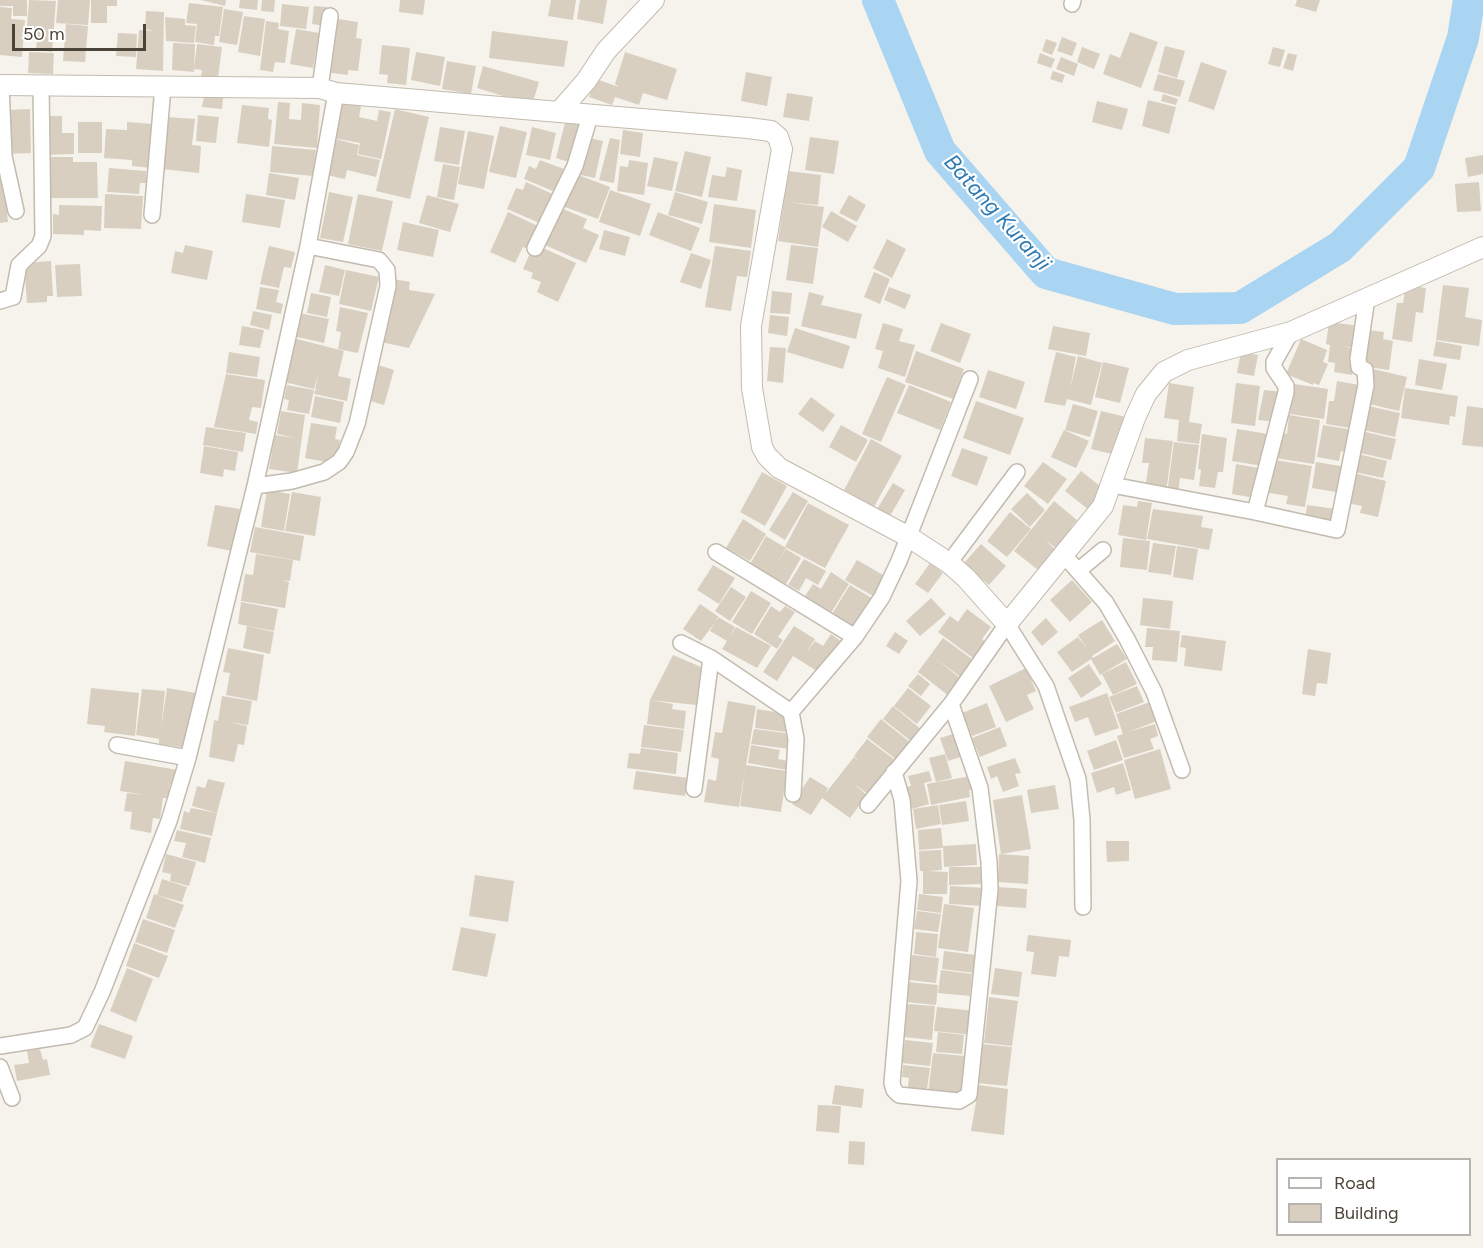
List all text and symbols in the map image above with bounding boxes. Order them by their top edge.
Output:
scale bar [15,12,148,50]
text: 50 m [23,23,65,45]
water label: Batang Kuranji [938,149,1056,277]
legend [1276,1158,1471,1236]
text: Road [1334,1172,1375,1194]
text: Building [1334,1202,1399,1224]

